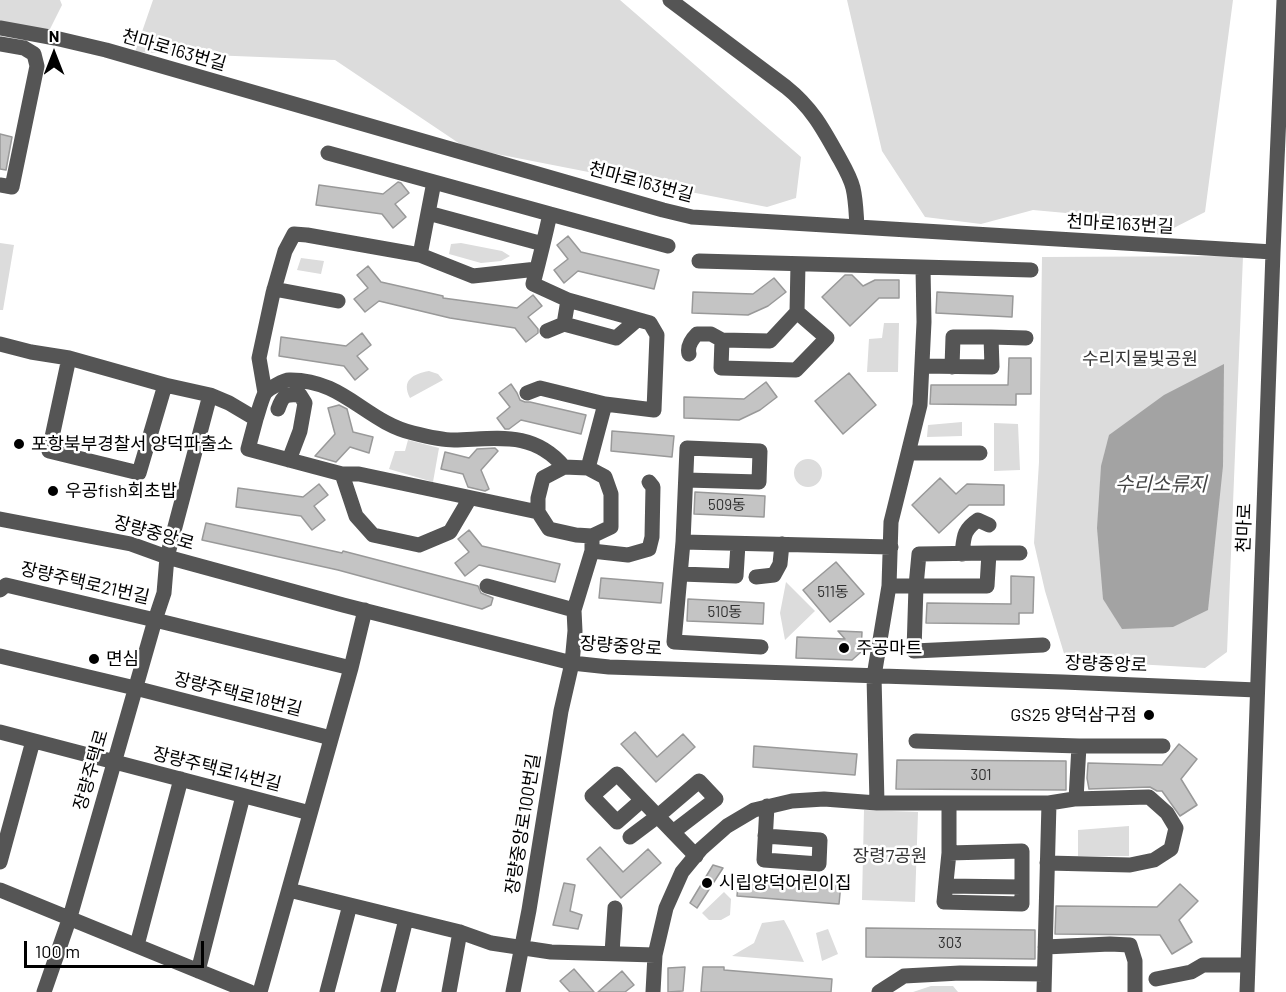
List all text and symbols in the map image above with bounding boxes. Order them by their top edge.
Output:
north arrow [24,24,84,84]
street label: 천마로163번길 [119,25,229,75]
text: N [49,26,59,45]
street label: 천마로163번길 [586,158,696,206]
street label: 천마로163번길 [1066,210,1174,238]
park label: 수리지물빛공원 [1082,348,1198,370]
place label: 포항북부경찰서 양덕파출소 [31,433,233,455]
marker: 포항북부경찰서 양덕파출소 [12,437,26,451]
water label: 수리소류지 [1115,472,1207,496]
place label: 우공fish회초밥 [65,480,177,502]
marker: 우공fish회초밥 [46,484,60,498]
house number: 509동 [708,496,746,514]
street label: 천마로 [1232,503,1256,553]
street label: 장량중앙로 [111,511,197,555]
street label: 장량주택로21번길 [18,558,152,608]
house number: 511동 [817,583,849,601]
house number: 510동 [708,603,742,621]
street label: 장량중앙로 [579,632,663,660]
place label: 주공마트 [856,637,922,659]
marker: 주공마트 [837,641,851,655]
place label: 면심 [106,648,139,670]
marker: 면심 [87,652,101,666]
street label: 장량중앙로 [1064,652,1148,676]
street label: 장량주택로18번길 [172,668,304,720]
place label: GS25 양덕삼구점 [1010,704,1137,726]
marker: GS25 양덕삼구점 [1142,708,1156,722]
street label: 장량주택로 [69,727,113,813]
street label: 장량주택로14번길 [150,743,284,795]
street label: 장량중앙로100번길 [501,752,545,896]
house number: 301 [970,766,992,784]
park label: 장령7공원 [853,845,927,867]
place label: 시립양덕어린이집 [719,872,851,894]
marker: 시립양덕어린이집 [700,876,714,890]
scale bar [27,929,207,967]
house number: 303 [938,934,962,952]
text: 100 m [35,940,80,962]

